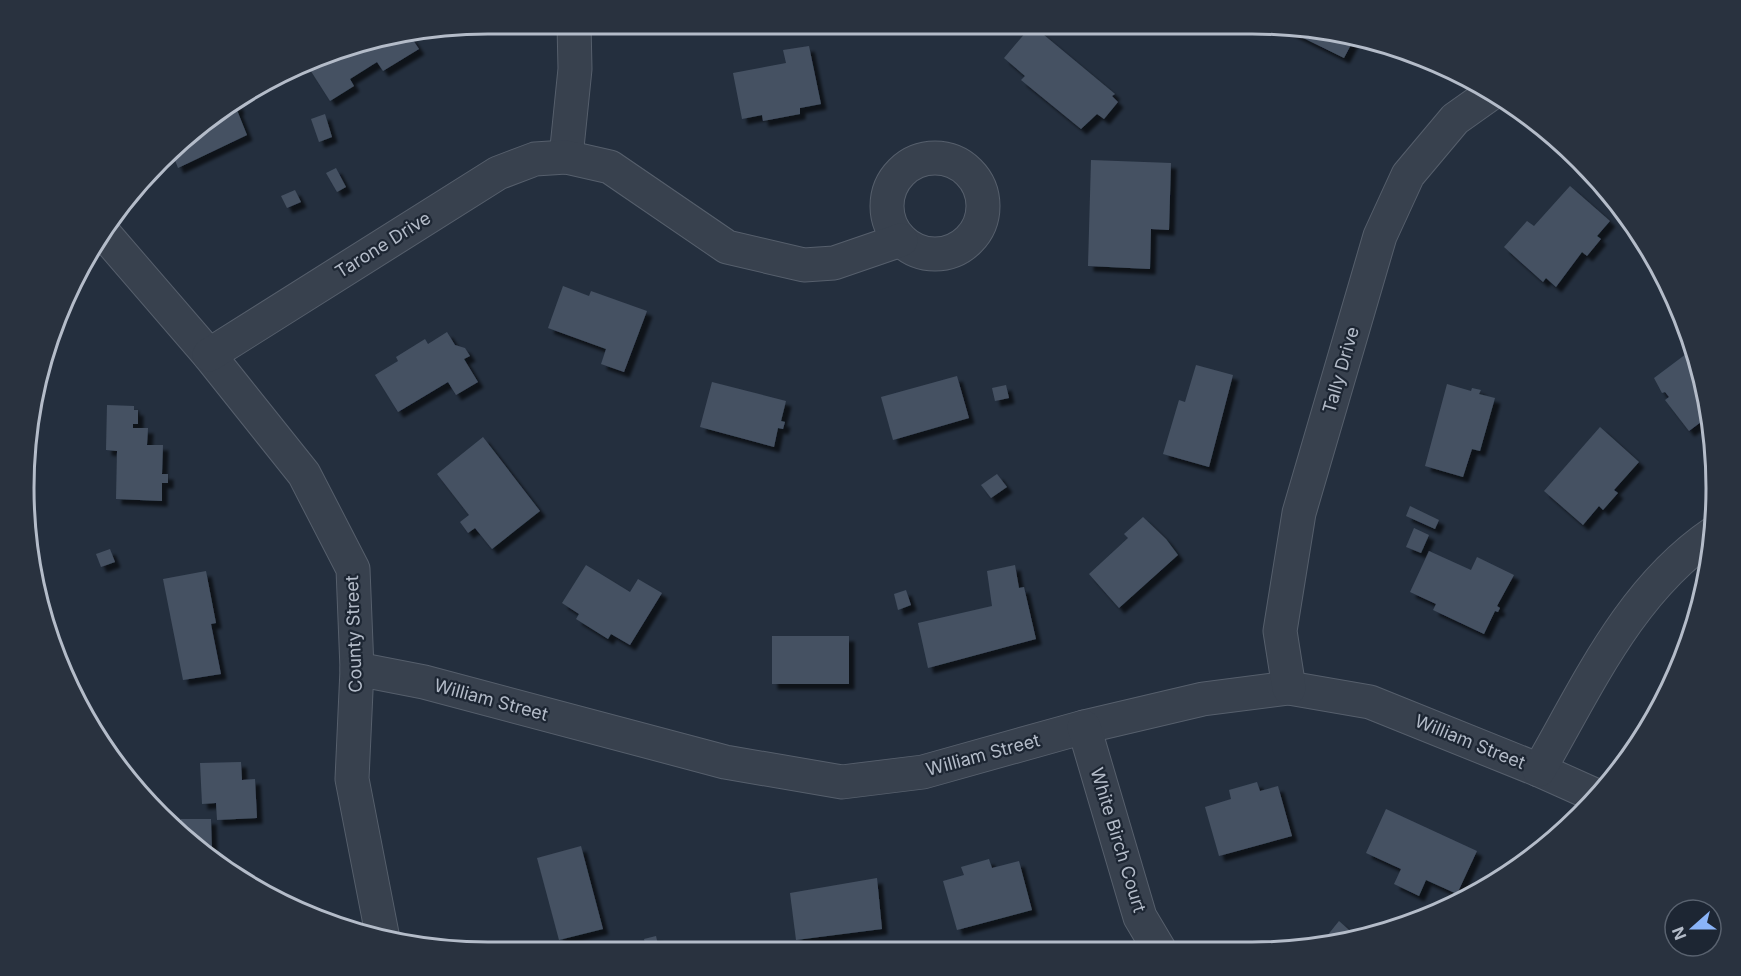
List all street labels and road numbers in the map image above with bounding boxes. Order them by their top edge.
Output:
street label: Tarone Drive [331,207,434,282]
street label: Tally Drive [1318,324,1363,416]
street label: County Street [341,575,366,693]
street label: William Street [432,674,550,725]
street label: William Street [1412,710,1528,773]
street label: William Street [924,729,1042,780]
street label: White Birch Court [1086,765,1150,915]

